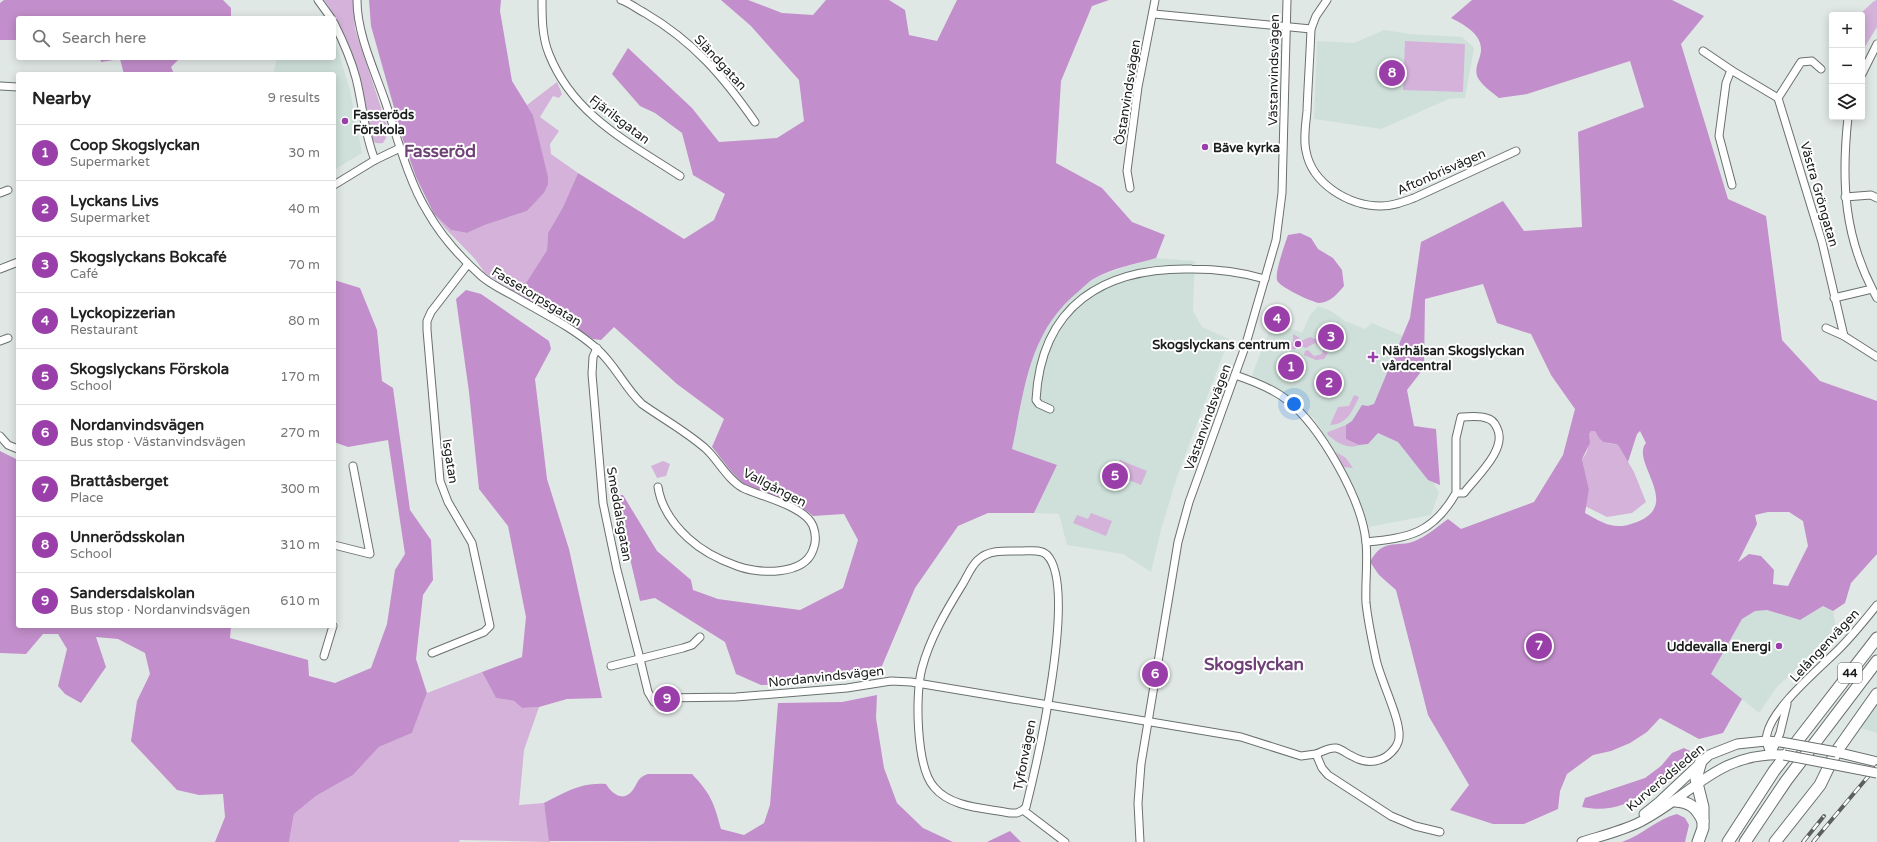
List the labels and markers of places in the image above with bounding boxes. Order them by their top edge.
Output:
pin: 8 [1379,58,1405,88]
place label: Fasseröds Förskola [353,107,414,138]
marker: Fasseröds Förskola [340,116,350,126]
place label: Bäve kyrka [1213,140,1280,156]
marker: Bäve kyrka [1200,142,1210,152]
pin: 4 [1264,304,1290,334]
pin: 3 [1318,322,1344,352]
place label: Skogslyckans centrum [1152,337,1290,353]
marker: Skogslyckans centrum [1293,339,1303,349]
place label: Närhälsan Skogslyckan vårdcentral [1382,343,1525,374]
marker: Närhälsan Skogslyckan vårdcentral [1367,351,1379,363]
pin: 1 [1278,352,1304,382]
pin: 2 [1316,368,1342,398]
pin: 5 [1102,461,1128,491]
pin: 7 [1526,631,1552,661]
place label: Uddevalla Energi [1667,639,1771,655]
marker: Uddevalla Energi [1774,641,1784,651]
pin: 6 [1142,659,1168,689]
pin: 9 [654,684,680,714]

